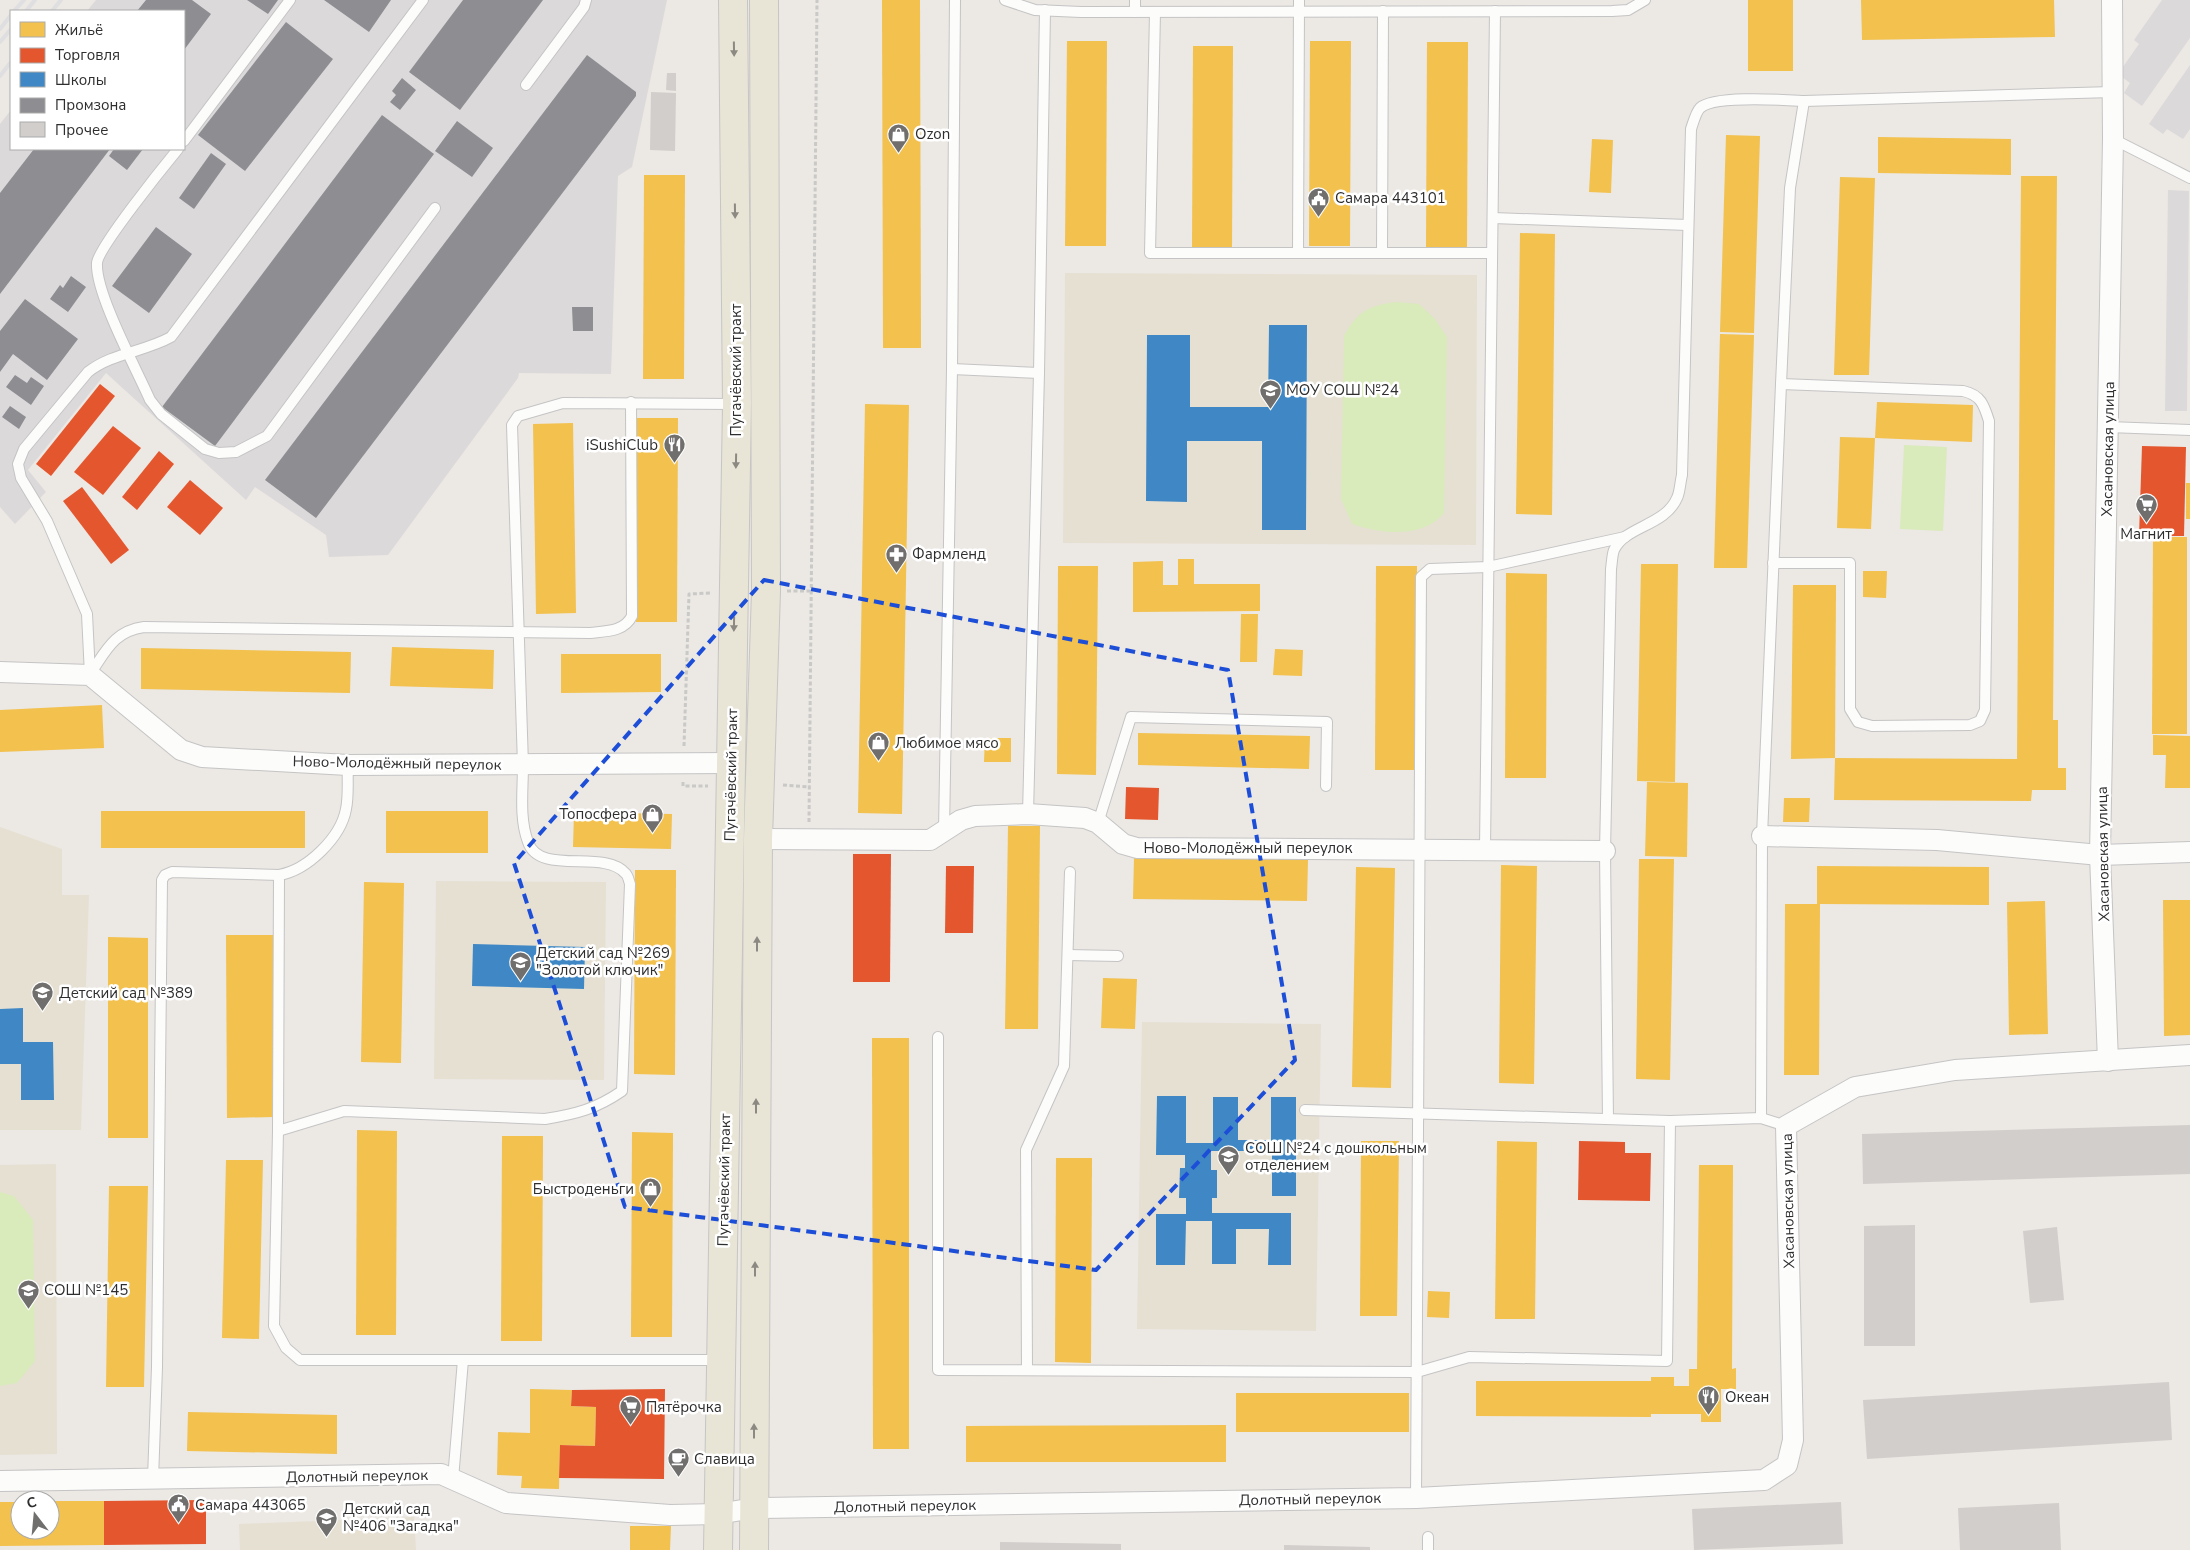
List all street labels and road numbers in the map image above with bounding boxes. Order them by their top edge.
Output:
street label: Пугачёвский тракт [726,303,746,436]
street label: Хасановская улица [2097,381,2119,517]
street label: Пугачёвский тракт [720,708,742,842]
street label: Ново-Молодёжный переулок [292,751,502,775]
street label: Хасановская улица [2092,786,2114,922]
street label: Ново-Молодёжный переулок [1144,838,1353,858]
street label: Пугачёвский тракт [713,1113,735,1247]
street label: Хасановская улица [1777,1133,1799,1269]
street label: Долотный переулок [286,1465,428,1487]
street label: Долотный переулок [1239,1488,1381,1510]
street label: Долотный переулок [834,1495,976,1517]

